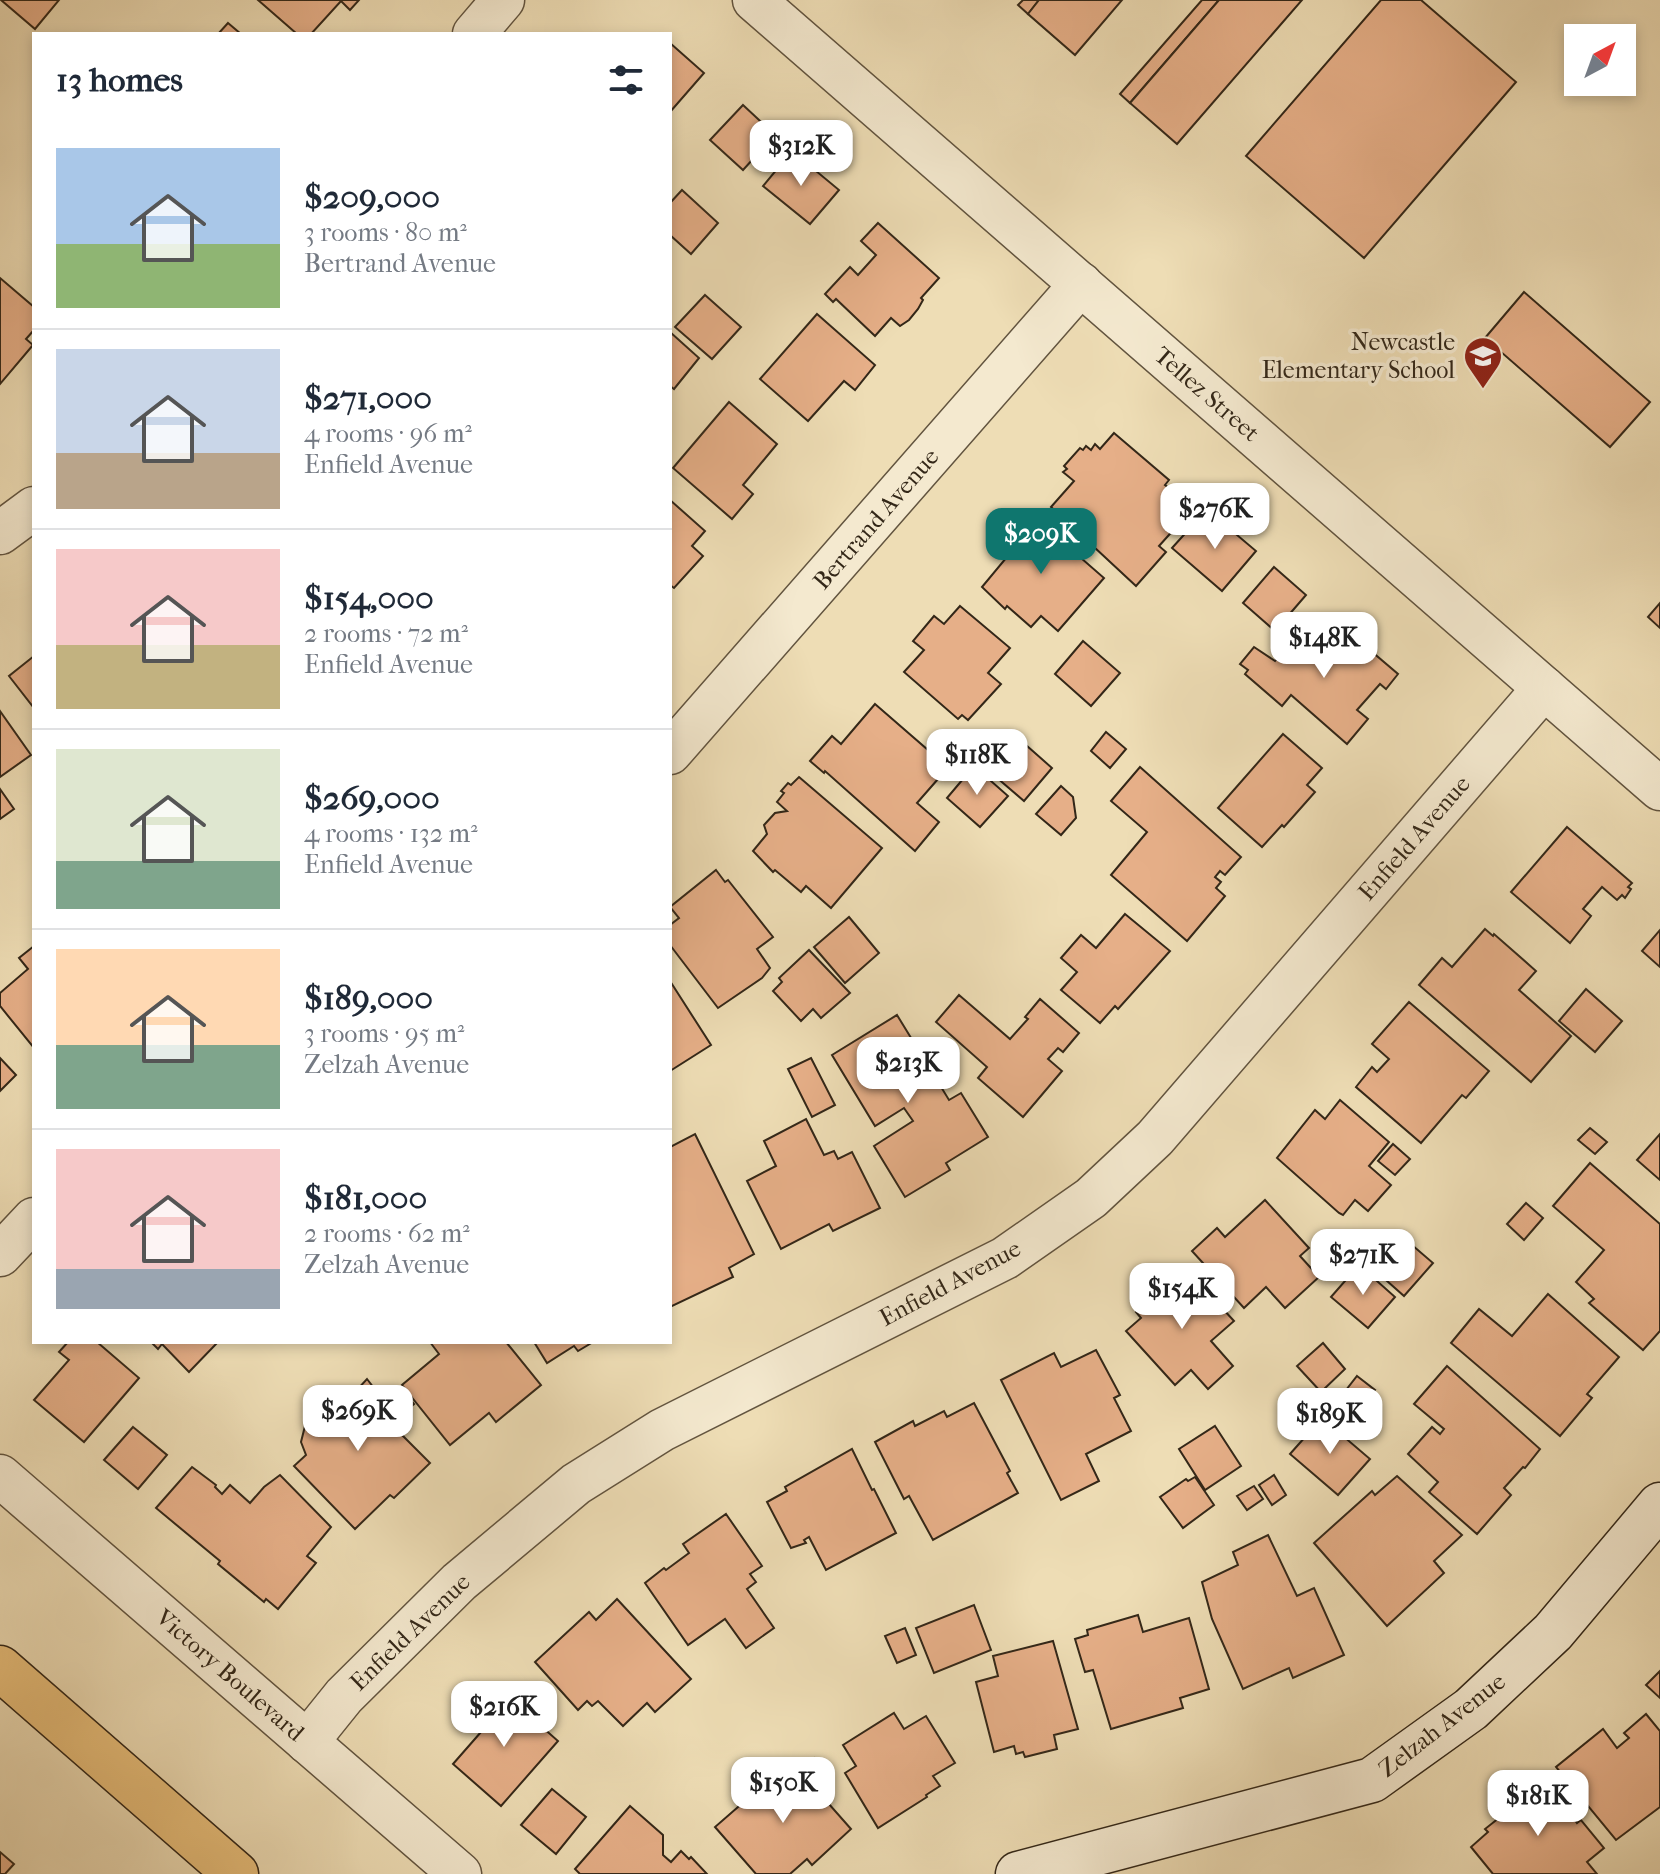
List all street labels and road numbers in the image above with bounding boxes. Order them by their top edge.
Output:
street label: Tellez Street [1149,341,1266,447]
street label: Bertrand Avenue [807,443,945,595]
street label: Enfield Avenue [1352,770,1476,906]
street label: Enfield Avenue [875,1234,1025,1332]
street label: Enfield Avenue [344,1568,476,1696]
street label: Victory Boulevard [150,1602,310,1747]
street label: Zelzah Avenue [1373,1667,1511,1783]

